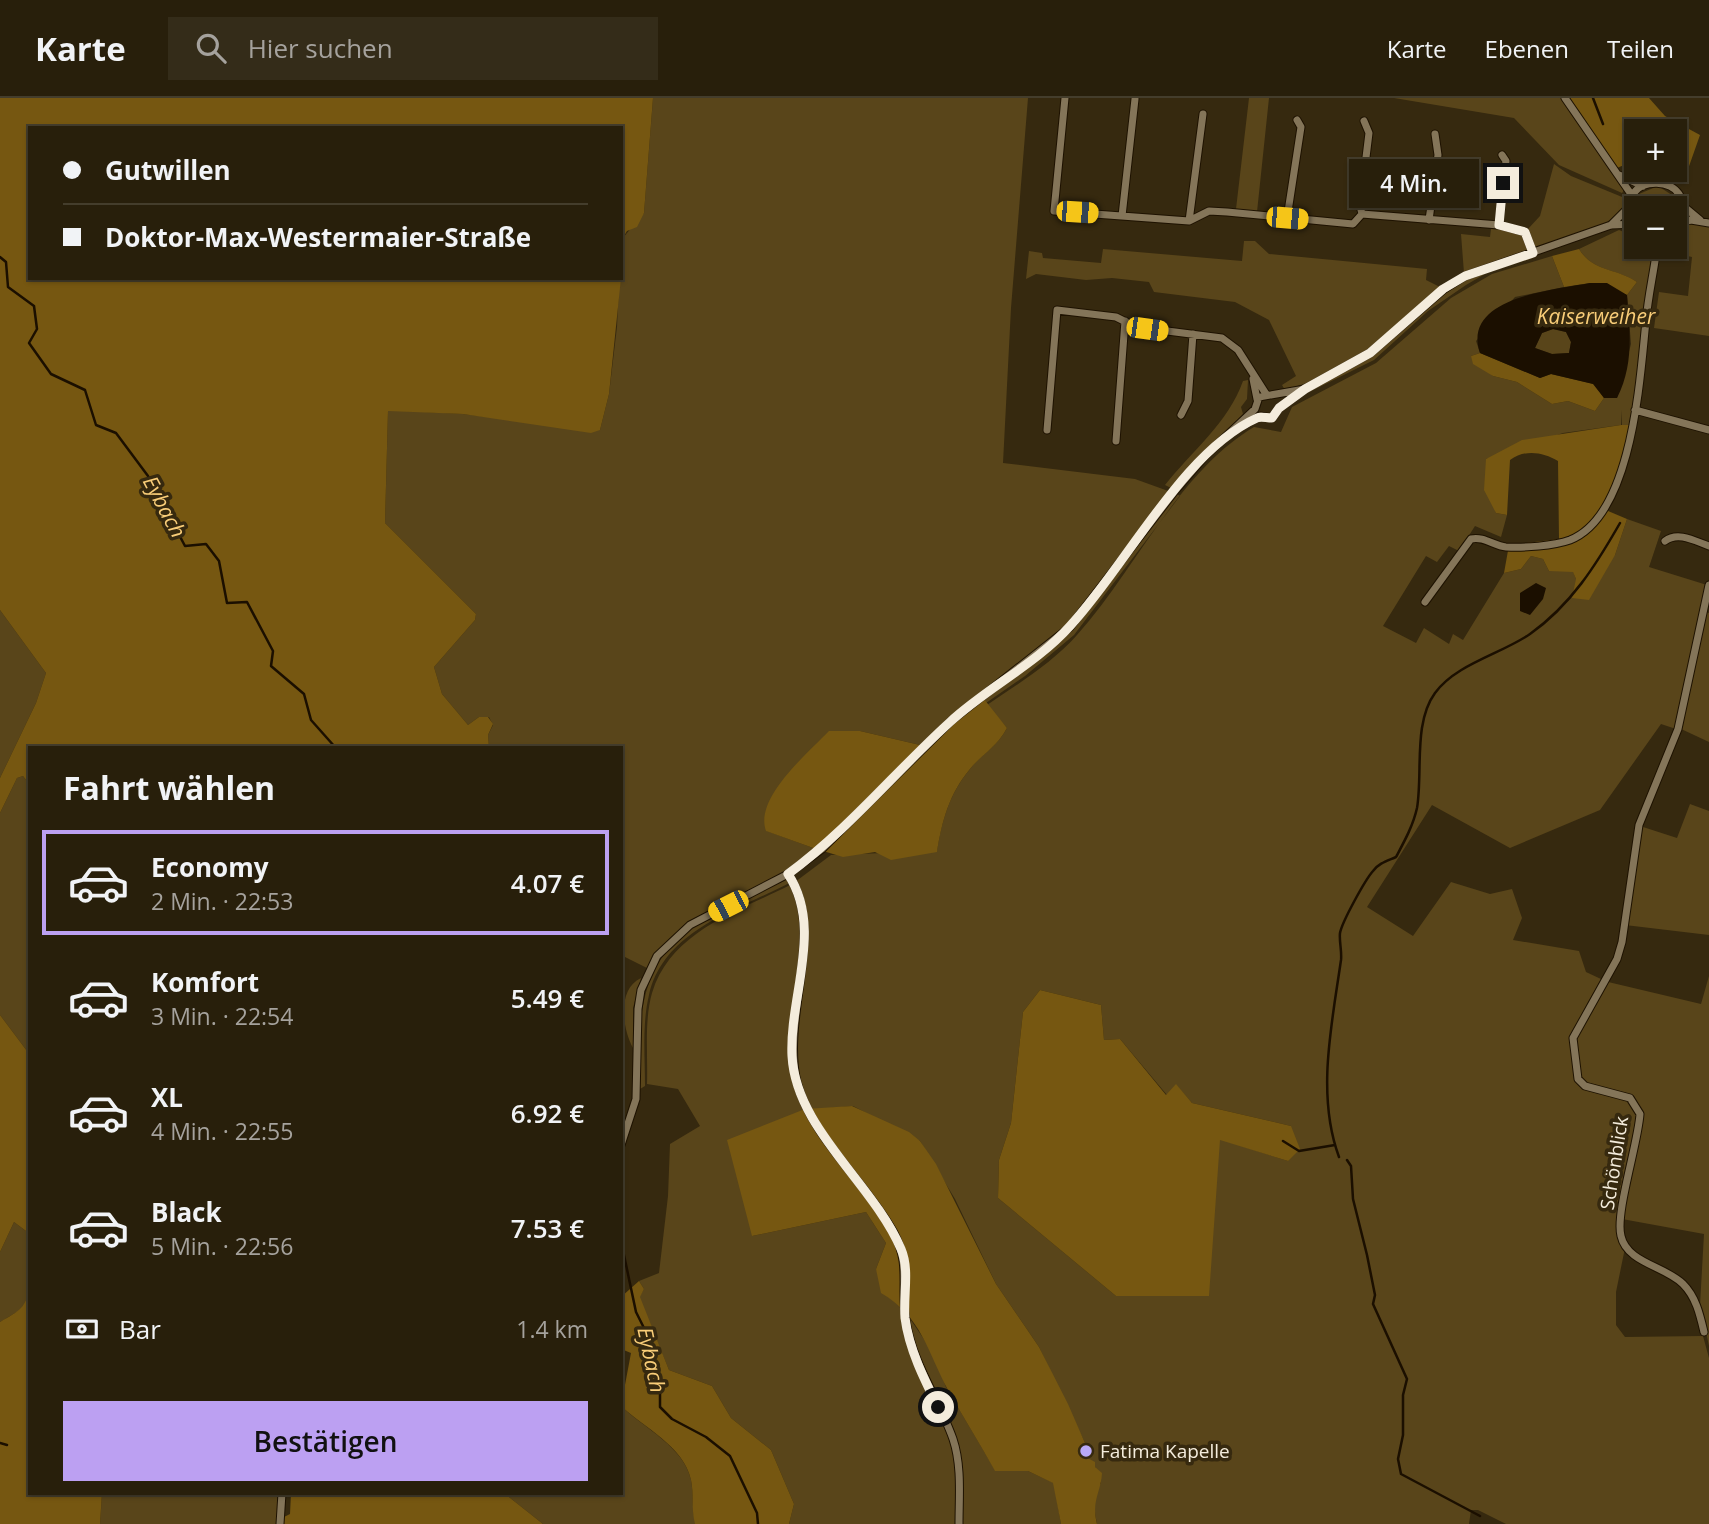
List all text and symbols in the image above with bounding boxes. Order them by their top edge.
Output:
search box [168,17,658,80]
text: Karte [35,26,126,71]
icon: search [192,29,230,67]
text: Hier suchen [248,30,393,66]
text: Karte [1387,32,1447,65]
text: Ebenen [1485,32,1569,65]
text: Teilen [1607,32,1674,65]
map controls [1624,119,1687,259]
button: + [1624,119,1687,182]
text: Gutwillen [105,152,231,188]
callout: 4 Min. [1349,158,1478,208]
text: 4 Min. [1380,167,1448,199]
route end [1487,167,1519,199]
button: − [1624,196,1687,259]
car [1056,200,1099,224]
car [1266,206,1309,230]
text: Doktor-Max-Westermaier-Straße [105,219,531,255]
water label: Kaiserweiher [1537,302,1656,330]
car [1125,316,1170,342]
water label: Eybach [137,471,193,542]
text: Fahrt wählen [63,766,275,809]
text: Economy [151,849,269,885]
icon: car [67,851,130,914]
text: 4.07 € [511,865,584,901]
text: 2 Min. · 22:53 [151,885,293,917]
car [705,887,752,925]
text: Komfort [151,964,259,1000]
icon: car [67,966,130,1029]
text: 5.49 € [511,980,584,1016]
text: 3 Min. · 22:54 [151,1000,293,1032]
text: XL [151,1079,183,1115]
icon: car [67,1081,130,1144]
text: 6.92 € [511,1095,584,1131]
street label: Schönblick [1594,1114,1634,1212]
text: 4 Min. · 22:55 [151,1115,293,1147]
text: Black [151,1194,222,1230]
icon: car [67,1196,130,1259]
text: 7.53 € [511,1210,584,1246]
text: 5 Min. · 22:56 [151,1230,293,1262]
icon: cash [63,1310,101,1348]
text: Bar [119,1311,161,1347]
text: 1.4 km [516,1313,588,1345]
water label: Eybach [631,1325,673,1395]
route start [922,1391,954,1423]
button: Bestätigen [63,1401,588,1481]
place label: Fatima Kapelle [1100,1438,1230,1464]
marker: Fatima Kapelle [1078,1443,1094,1459]

